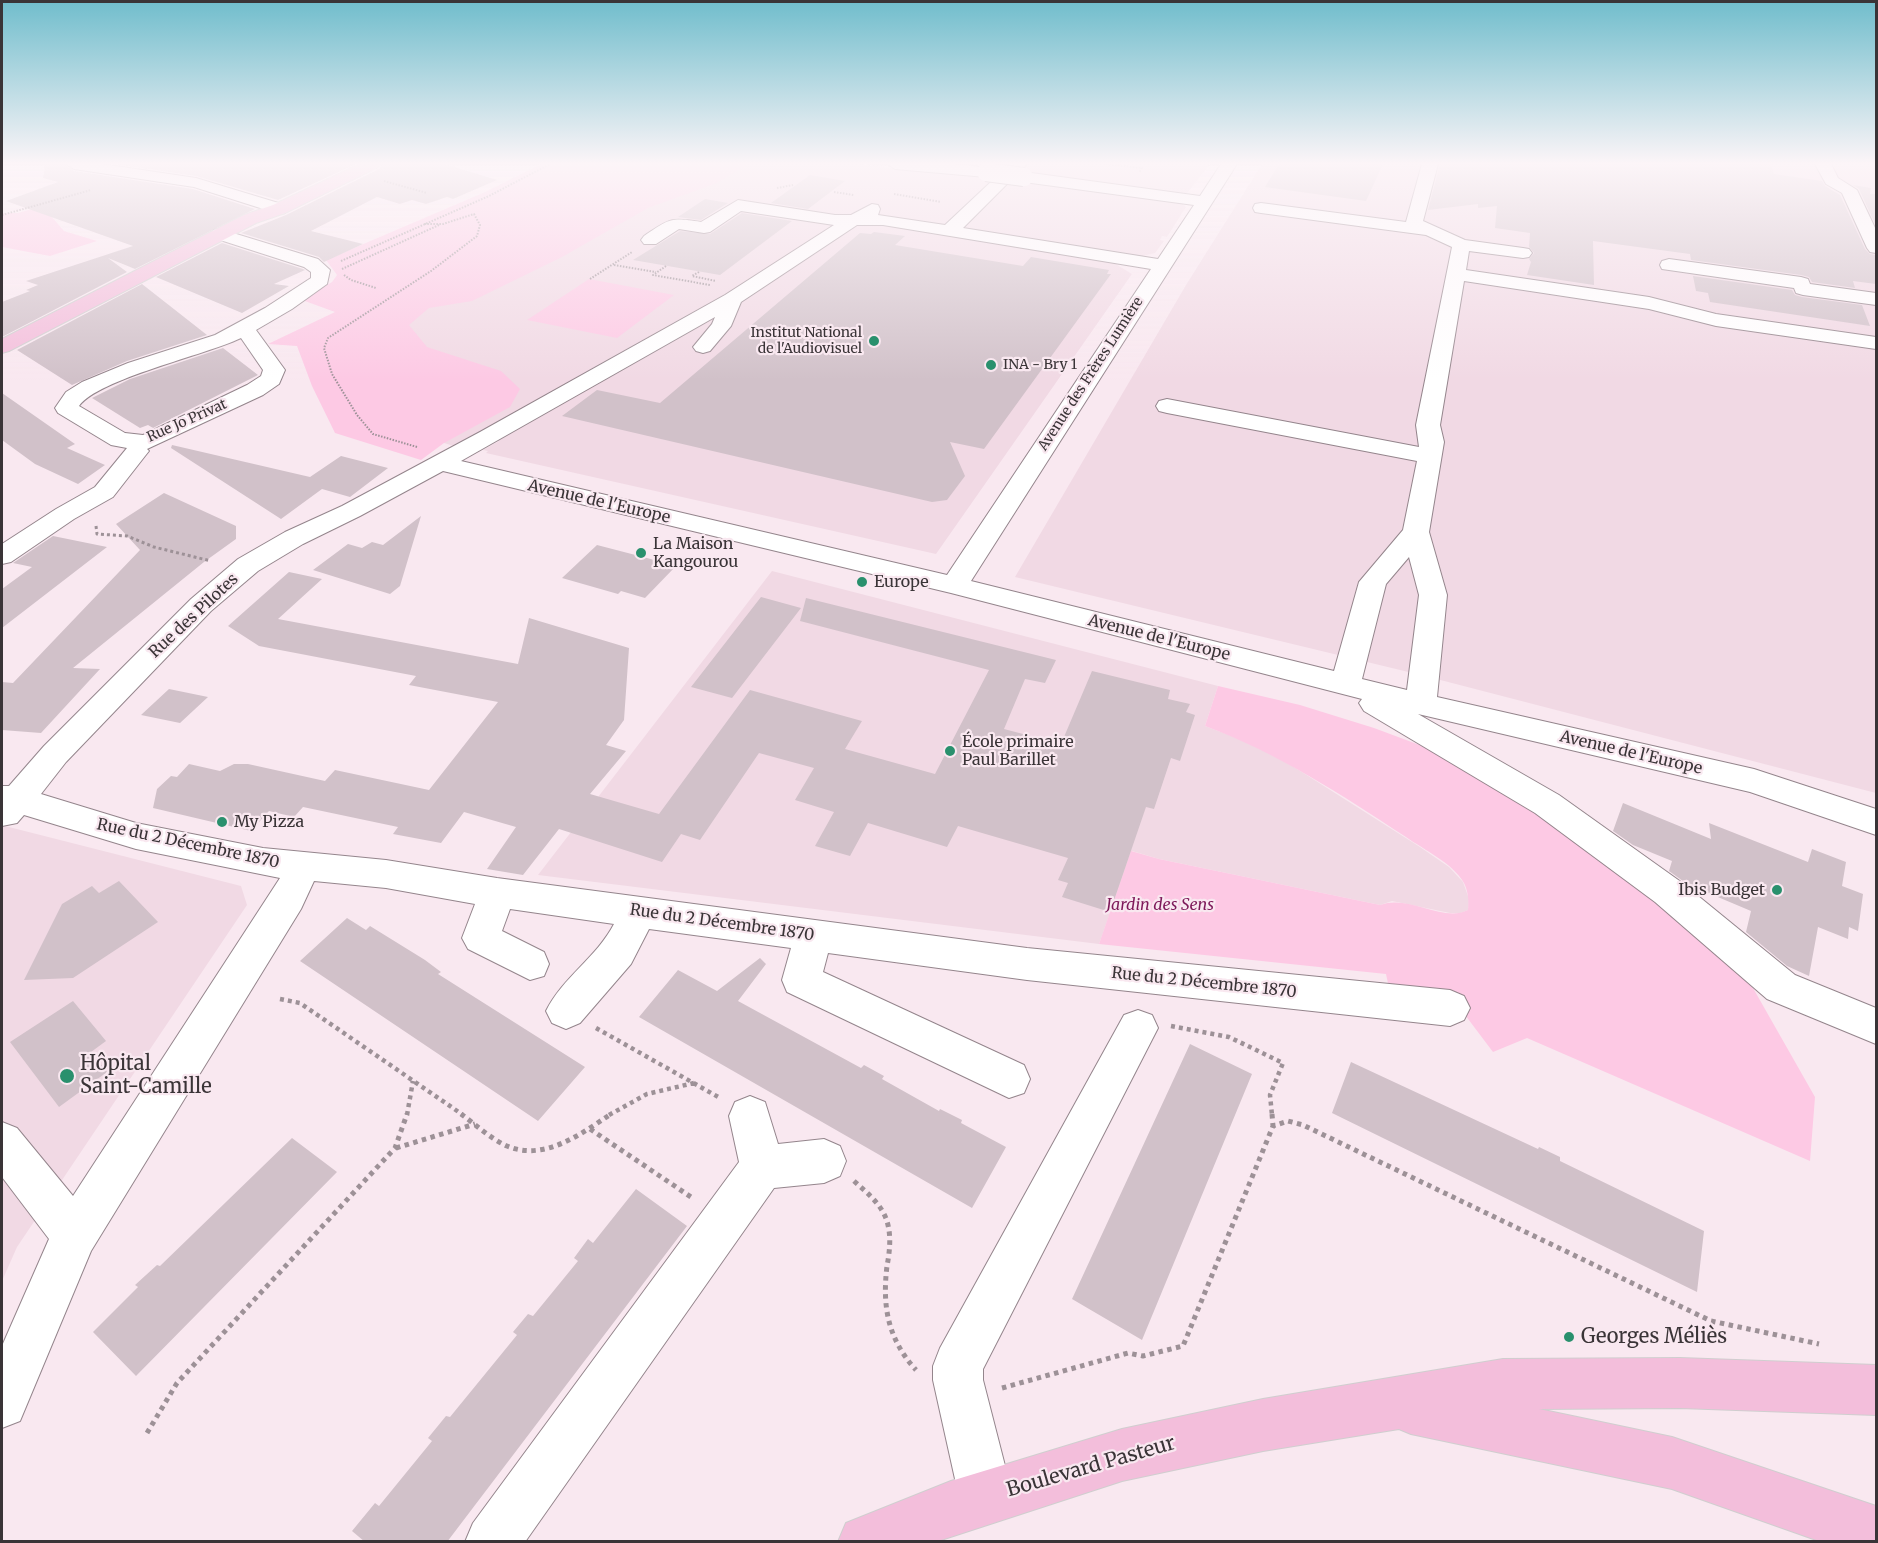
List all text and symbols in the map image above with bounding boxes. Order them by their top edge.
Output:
street label: Avenue des Frères Lumière [1035,294,1147,454]
place label: Institut National de l'Audiovisuel [751,325,862,358]
marker: Institut National de l'Audiovisuel [867,334,881,348]
place label: INA - Bry 1 [1003,357,1077,373]
marker: INA - Bry 1 [984,358,998,372]
street label: Rue Jo Privat [145,396,229,446]
street label: Avenue de l'Europe [526,476,672,528]
place label: La Maison Kangourou [653,534,738,572]
marker: La Maison Kangourou [634,546,648,560]
street label: Rue des Pilotes [145,570,243,662]
place label: Europe [874,572,929,592]
marker: Europe [855,575,869,589]
street label: Avenue de l'Europe [1086,611,1232,665]
street label: Avenue de l'Europe [1558,727,1704,779]
place label: École primaire Paul Barillet [962,732,1074,770]
marker: École primaire Paul Barillet [943,744,957,758]
place label: My Pizza [234,812,304,832]
street label: Rue du 2 Décembre 1870 [95,815,281,873]
marker: My Pizza [215,815,229,829]
place label: Ibis Budget [1678,880,1765,900]
marker: Ibis Budget [1770,883,1784,897]
park label: Jardin des Sens [1106,895,1214,915]
street label: Rue du 2 Décembre 1870 [628,901,816,945]
street label: Rue du 2 Décembre 1870 [1110,964,1298,1002]
place label: Hôpital Saint-Camille [80,1052,212,1099]
marker: Hôpital Saint-Camille [58,1067,76,1085]
place label: Georges Méliès [1581,1325,1727,1349]
marker: Georges Méliès [1562,1330,1576,1344]
street label: Boulevard Pasteur [1004,1431,1178,1503]

